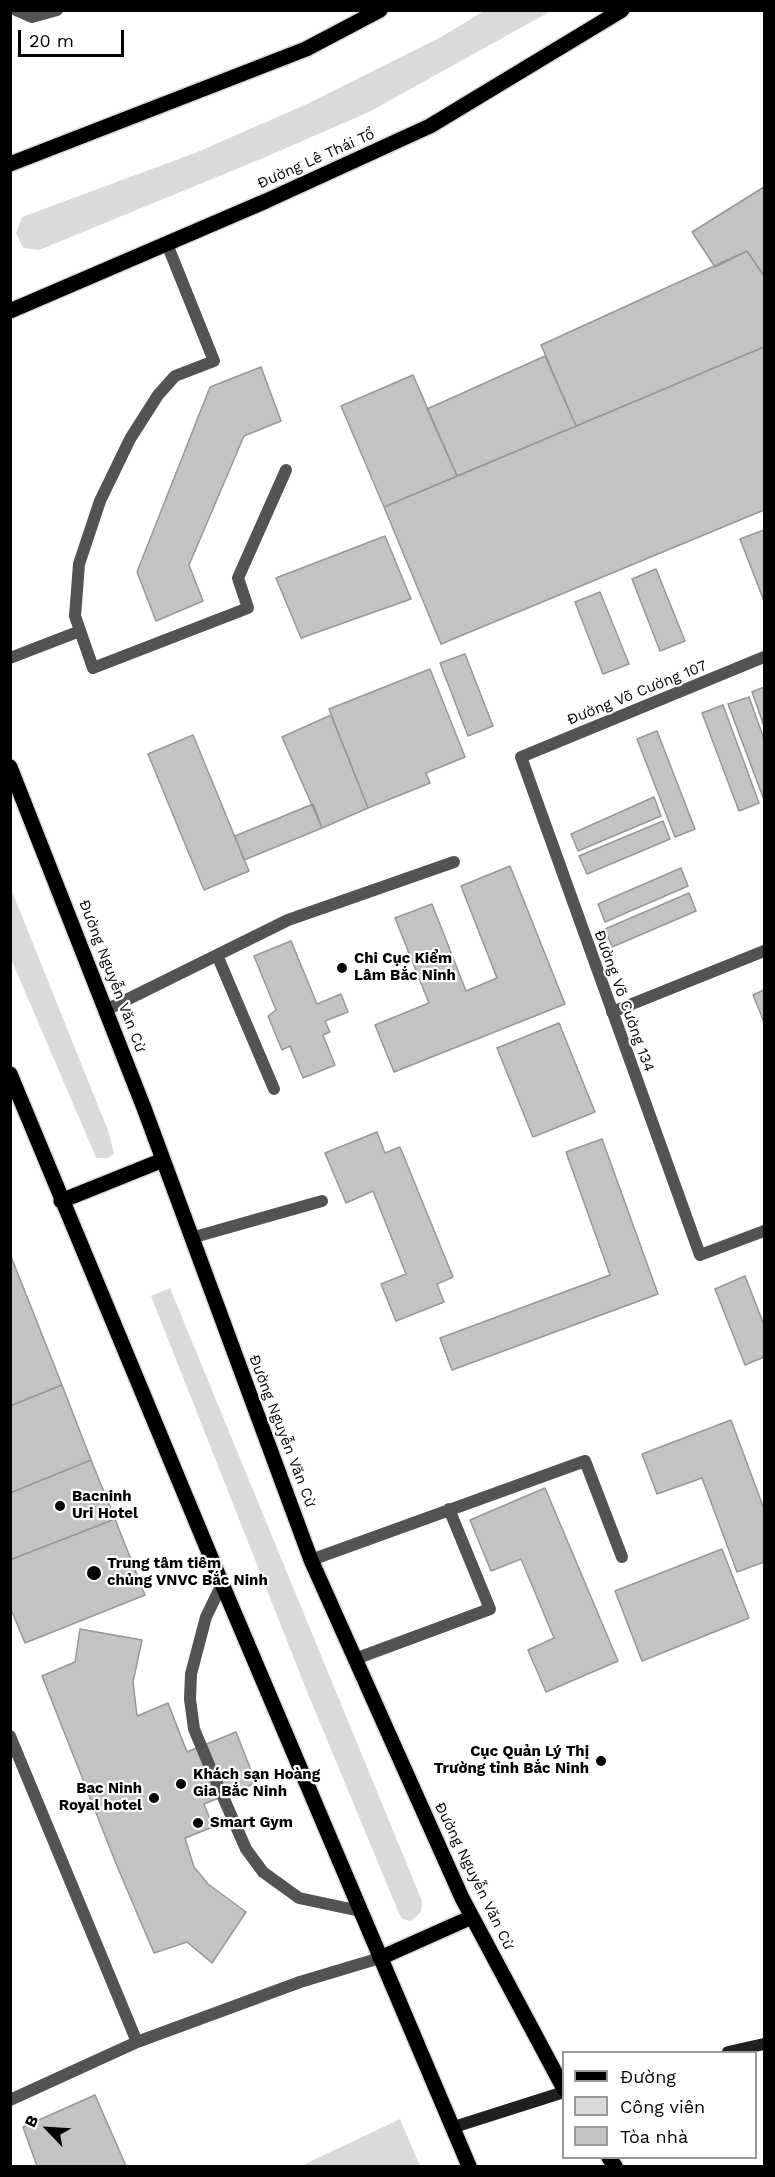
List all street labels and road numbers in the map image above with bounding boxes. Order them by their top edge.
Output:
street label: Đường Lê Thái Tổ [255,125,377,193]
street label: Đường Võ Cường 107 [565,657,709,729]
street label: Đường Nguyễn Văn Cừ [75,897,149,1055]
street label: Đường Võ Cường 134 [590,928,658,1074]
street label: Đường Nguyễn Văn Cừ [245,1352,319,1510]
street label: Đường Nguyễn Văn Cừ [430,1799,518,1953]

